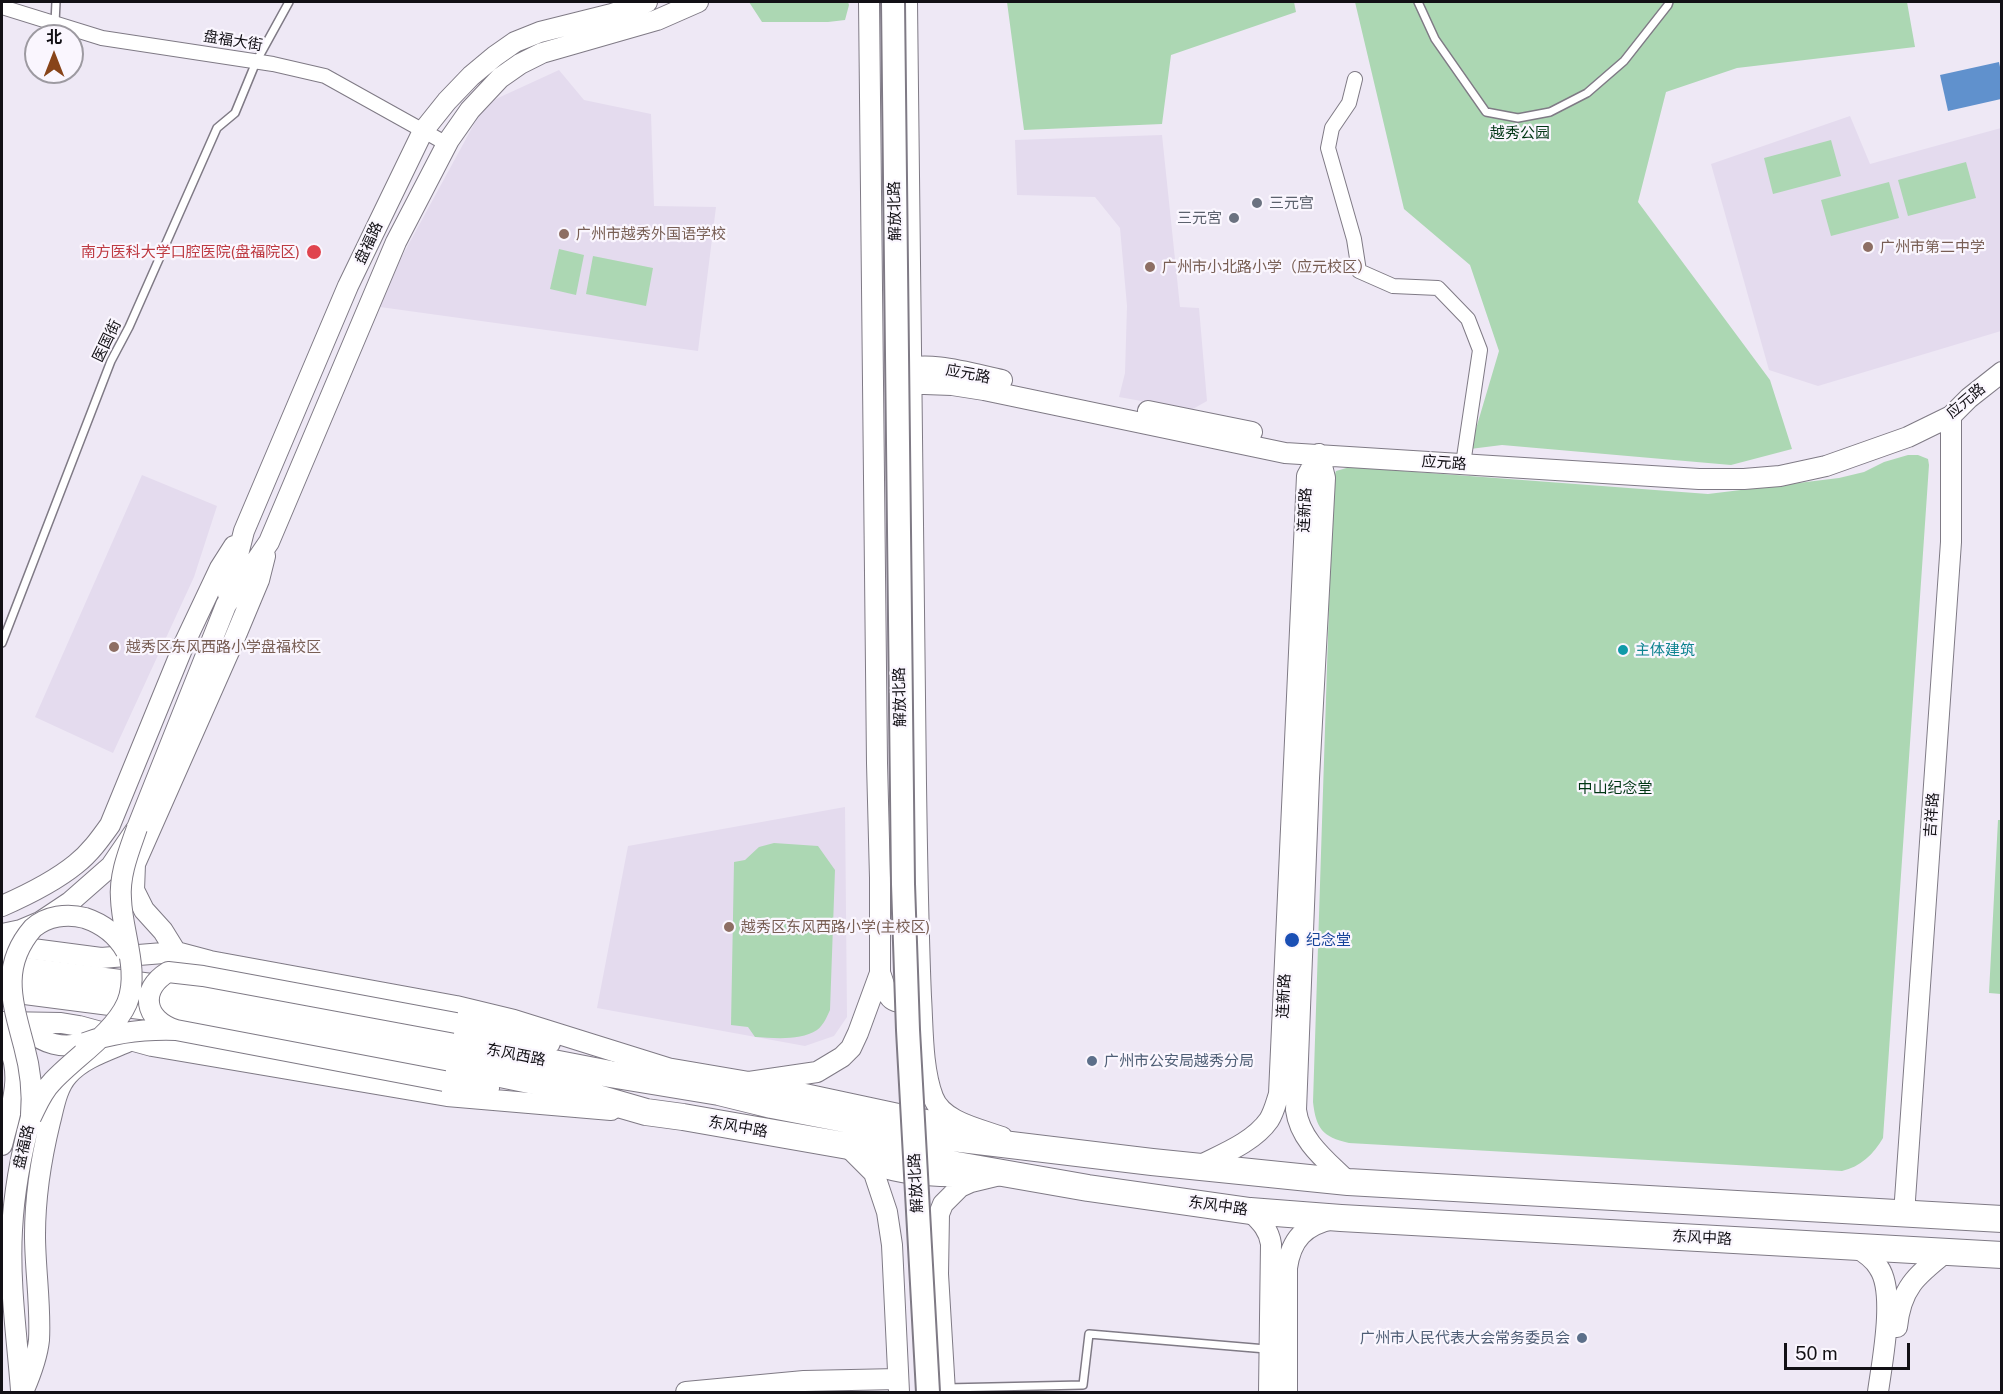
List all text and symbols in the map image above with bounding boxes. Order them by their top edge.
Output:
north arrow [24,24,84,84]
street label: 盘福大街 [202,27,264,55]
text: 北 [46,28,62,47]
park label: 越秀公园 [1490,124,1550,142]
street label: 解放北路 [885,181,905,241]
place label: 三元宫 [1269,194,1314,212]
marker: 三元宫 [1250,196,1264,210]
place label: 三元宮 [1177,209,1222,227]
marker: 三元宮 [1227,211,1241,225]
street label: 盘福路 [351,219,387,267]
place label: 广州市越秀外国语学校 [576,225,726,243]
marker: 广州市越秀外国语学校 [557,227,571,241]
place label: 广州市第二中学 [1880,238,1985,256]
marker: 广州市第二中学 [1861,240,1875,254]
place label: 南方医科大学口腔医院(盘福院区) [81,243,300,261]
marker: 南方医科大学口腔医院(盘福院区) [305,243,323,261]
place label: 广州市小北路小学（应元校区） [1162,258,1372,276]
marker: 广州市小北路小学（应元校区） [1143,260,1157,274]
street label: 医国街 [89,317,125,365]
street label: 应元路 [944,361,992,387]
street label: 应元路 [1943,380,1989,422]
street label: 应元路 [1421,452,1467,474]
street label: 连新路 [1295,487,1315,533]
place label: 越秀区东风西路小学盘福校区 [126,638,321,656]
marker: 越秀区东风西路小学盘福校区 [107,640,121,654]
place label: 主体建筑 [1635,641,1695,659]
marker: 主体建筑 [1616,643,1630,657]
street label: 解放北路 [890,667,910,727]
park label: 中山纪念堂 [1578,779,1652,797]
street label: 吉祥路 [1921,792,1943,838]
place label: 越秀区东风西路小学(主校区) [741,918,930,936]
marker: 越秀区东风西路小学(主校区) [722,920,736,934]
marker: 纪念堂 [1283,931,1301,949]
place label: 纪念堂 [1306,931,1351,949]
street label: 连新路 [1274,973,1294,1019]
street label: 东风西路 [485,1040,547,1070]
place label: 广州市公安局越秀分局 [1104,1052,1254,1070]
marker: 广州市公安局越秀分局 [1085,1054,1099,1068]
street label: 东风中路 [707,1113,769,1141]
street label: 盘福路 [10,1123,38,1171]
street label: 解放北路 [905,1153,927,1213]
street label: 东风中路 [1187,1193,1249,1219]
street label: 东风中路 [1672,1227,1732,1249]
place label: 广州市人民代表大会常务委员会 [1360,1329,1570,1347]
marker: 广州市人民代表大会常务委员会 [1575,1331,1589,1345]
scale bar [1787,1331,1913,1369]
text: 50 m [1795,1343,1838,1364]

